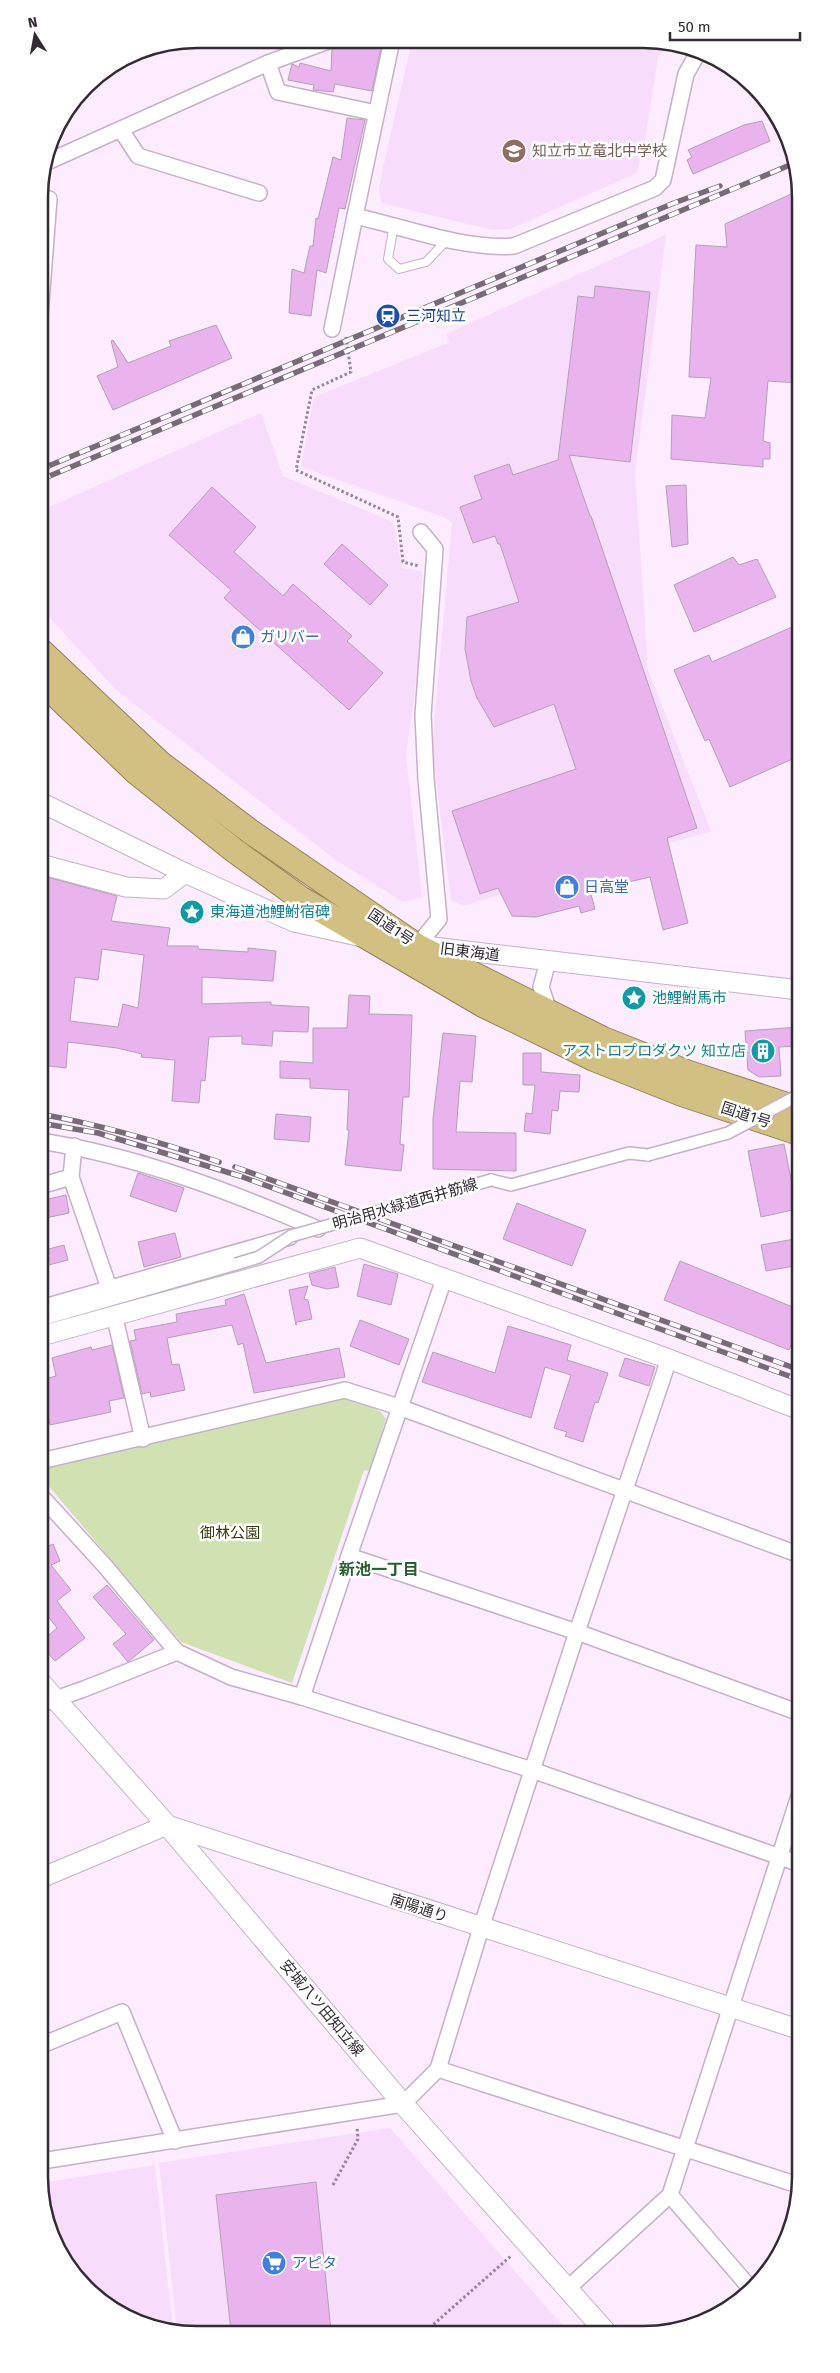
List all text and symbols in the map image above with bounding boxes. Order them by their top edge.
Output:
north arrow [10,10,60,60]
scale bar [670,10,800,42]
text: N [26,13,39,32]
text: 50 m [678,18,711,36]
school or university icon: 知立市立竜北中学校 [501,138,527,164]
place label: 知立市立竜北中学校 [532,142,667,160]
station icon: 三河知立 [375,303,401,329]
place label: 三河知立 [406,307,466,325]
shop icon: ガリバー [230,624,256,650]
place label: ガリバー [260,628,320,646]
shop icon: 日高堂 [554,874,580,900]
place label: 日高堂 [584,878,629,896]
place icon: 東海道池鯉鮒宿碑 [179,899,205,925]
place label: 東海道池鯉鮒宿碑 [210,903,330,921]
street label: 国道1号 [365,905,417,949]
street label: 旧東海道 [439,939,501,965]
place icon: 池鯉鮒馬市 [621,985,647,1011]
place label: 池鯉鮒馬市 [652,989,727,1007]
building icon: アストロプロダクツ 知立店 [750,1038,776,1064]
place label: アストロプロダクツ 知立店 [562,1042,746,1060]
street label: 国道1号 [719,1098,773,1132]
street label: 明治用水緑道西井筋線 [330,1175,480,1233]
park label: 御林公園 [200,1524,260,1542]
district label: 新池一丁目 [339,1560,419,1579]
street label: 南陽通り [388,1890,450,1926]
street label: 安城八ツ田知立線 [277,1956,367,2060]
supermarket icon: アピタ [261,2250,287,2276]
place label: アピタ [292,2254,337,2272]

